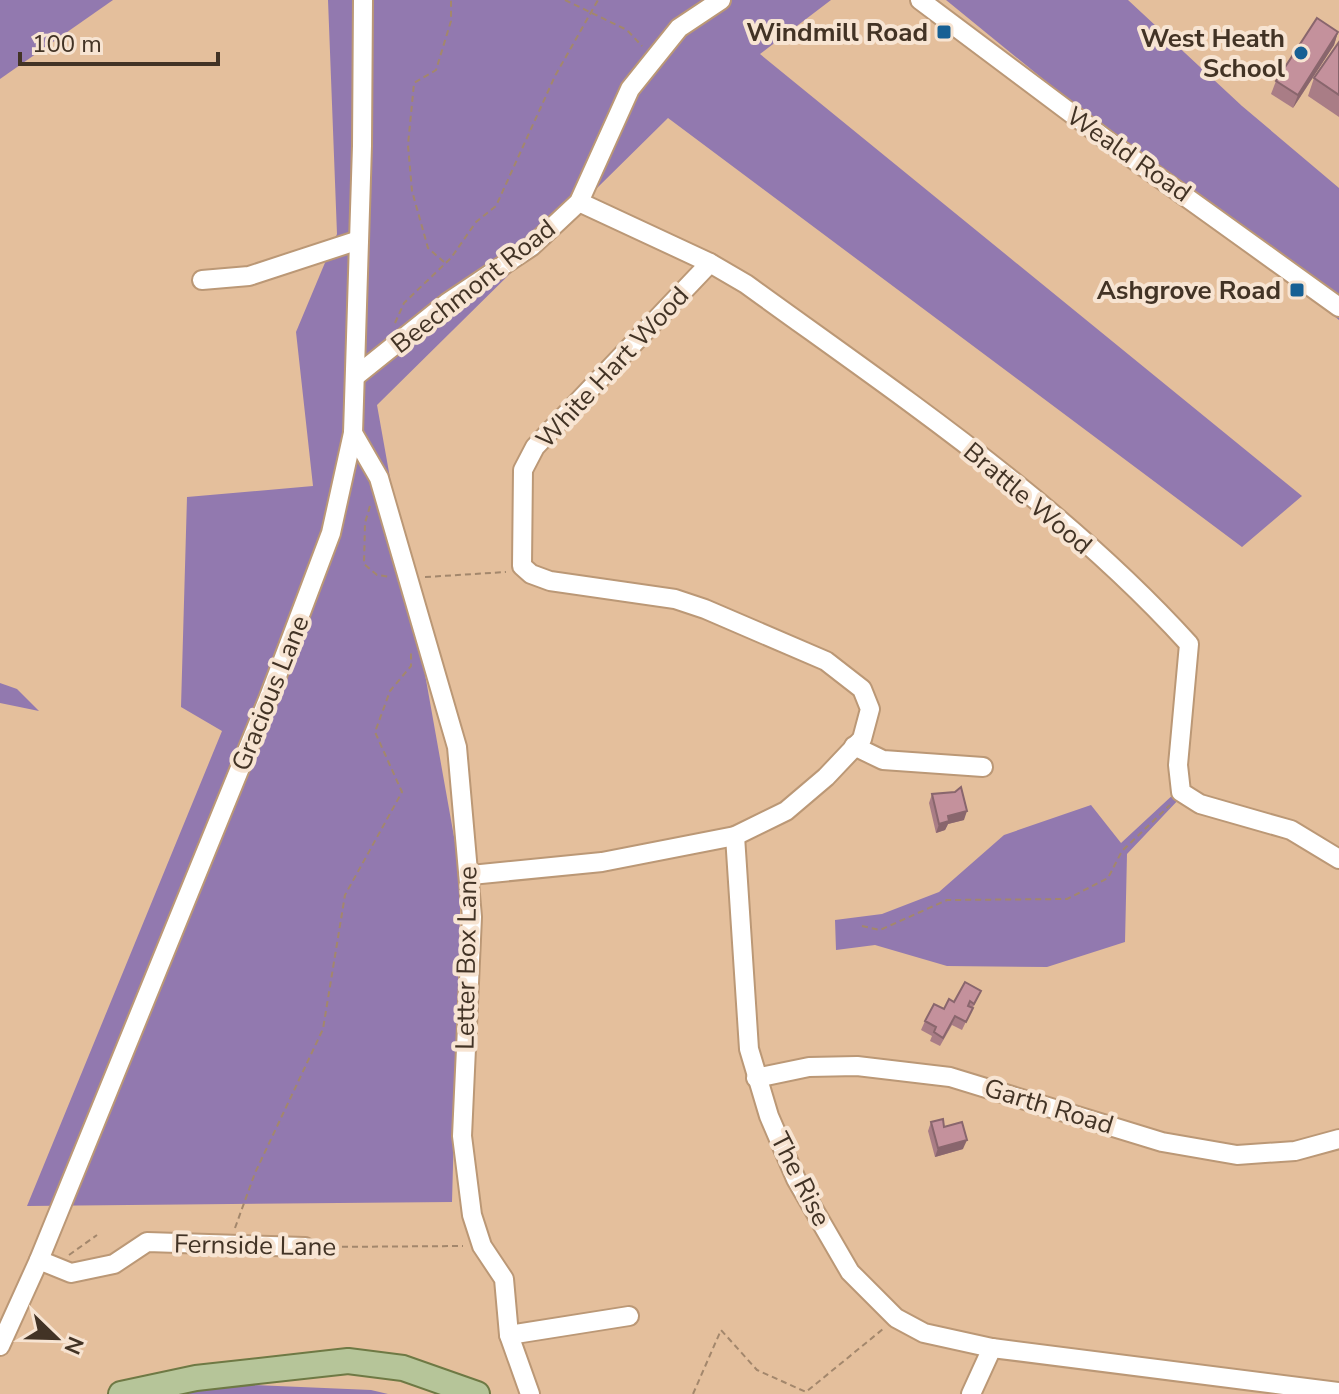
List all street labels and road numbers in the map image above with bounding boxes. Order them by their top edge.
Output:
street label: Weald Road [1059,99,1198,210]
street label: Beechmont Road [384,211,563,362]
street label: White Hart Wood [528,279,697,456]
street label: Brattle Wood [956,434,1099,562]
street label: Gracious Lane [223,610,318,776]
street label: Letter Box Lane [447,866,486,1050]
street label: Garth Road [980,1070,1118,1143]
street label: The Rise [762,1126,839,1232]
street label: Fernside Lane [174,1227,336,1264]

